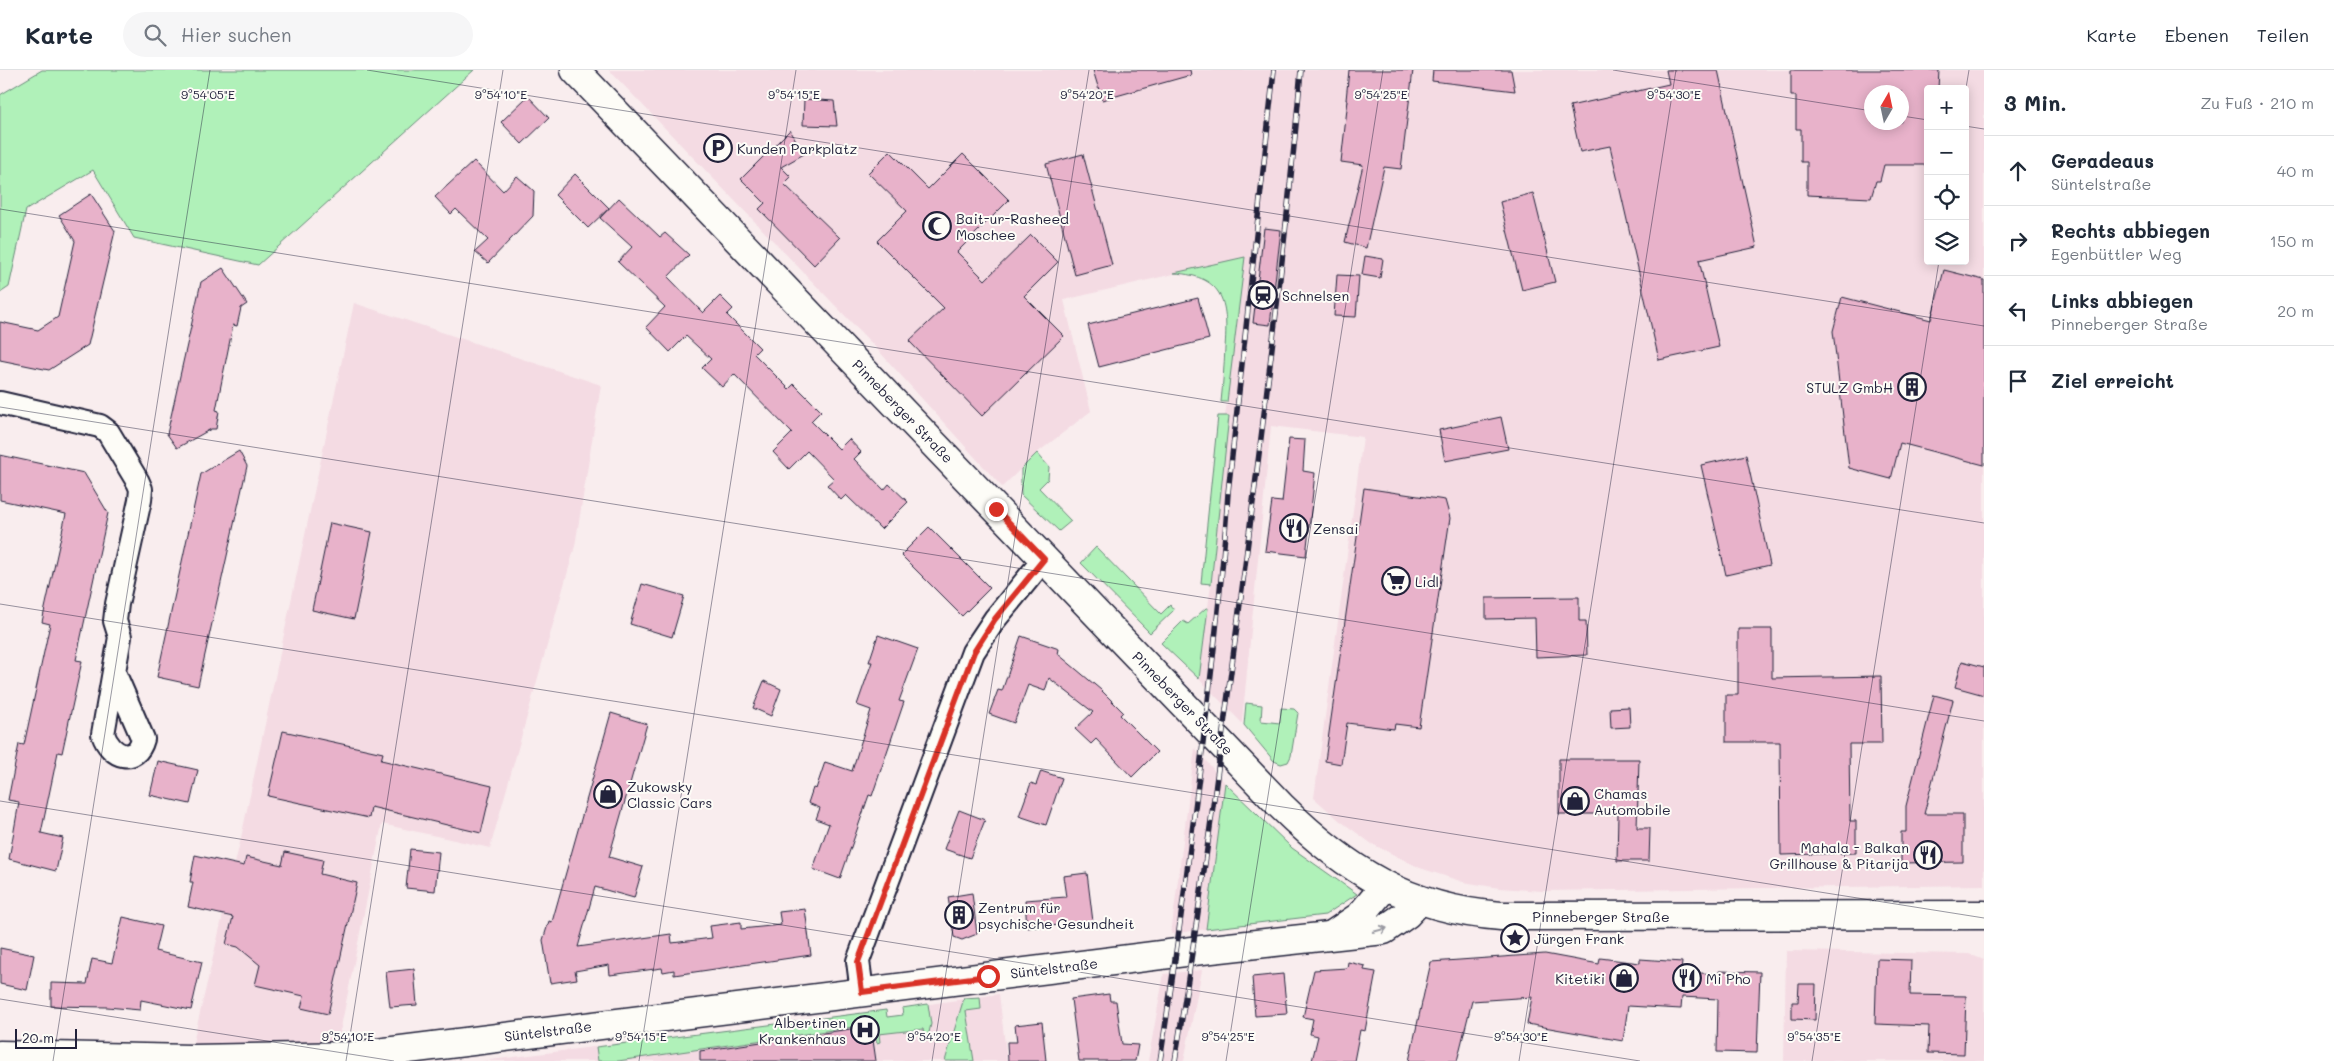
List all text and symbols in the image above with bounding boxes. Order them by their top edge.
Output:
search box [123,12,473,57]
text: Karte [25,19,93,50]
icon: search [141,21,169,49]
text: Hier suchen [181,22,292,47]
text: Karte [2086,23,2137,47]
text: Ebenen [2165,23,2229,47]
text: Teilen [2257,23,2309,47]
north arrow [1864,85,1909,130]
map controls [1924,85,1969,265]
button: + [1924,85,1969,130]
text: 9°54'05"E [181,86,235,102]
text: 9°54'10"E [475,86,527,102]
text: 9°54'15"E [768,86,820,102]
text: 9°54'20"E [1060,86,1114,102]
text: 9°54'25"E [1354,86,1408,102]
text: 9°54'30"E [1647,86,1701,102]
text: 3 Min. [2004,89,2067,116]
text: Zu Fuß · 210 m [2200,92,2314,113]
button: − [1924,130,1969,175]
parking icon: Kunden Parkplatz [703,133,733,163]
place label: Kunden Parkplatz [737,139,857,158]
text: Geradeaus [2051,148,2154,173]
icon: ahead [2004,157,2032,185]
text: 40 m [2277,160,2314,181]
text: Süntelstraße [2051,173,2151,194]
button: locate [1924,175,1969,220]
place label: Bait-ur-Rasheed Moschee [956,209,1069,244]
mosque icon: Bait-ur-Rasheed Moschee [922,211,952,241]
text: Rechts abbiegen [2051,218,2210,243]
button: layers [1924,220,1969,265]
icon: right [2004,227,2032,255]
text: 150 m [2270,230,2314,251]
text: Egenbüttler Weg [2051,243,2182,264]
station icon: Schnelsen [1248,280,1278,310]
place label: Schnelsen [1282,286,1349,305]
text: Links abbiegen [2051,288,2193,313]
icon: left [2004,297,2032,325]
text: 20 m [2277,300,2314,321]
text: Pinneberger Straße [2051,313,2208,334]
street label: Pinneberger Straße [848,355,958,467]
icon: arrive [2004,367,2032,395]
text: Ziel erreicht [2051,368,2174,393]
building icon: STULZ GmbH [1897,372,1927,402]
place label: STULZ GmbH [1806,378,1893,397]
route end [985,498,1008,521]
restaurant icon: Zensai [1279,513,1309,543]
place label: Zensai [1313,519,1359,538]
supermarket icon: Lidl [1381,566,1411,596]
place label: Lidl [1415,572,1439,591]
street label: Pinneberger Straße [1128,647,1238,759]
place label: Zukowsky Classic Cars [627,777,712,812]
shop icon: Zukowsky Classic Cars [593,779,623,809]
place label: Chamas Automobile [1594,784,1671,819]
shop icon: Chamas Automobile [1560,786,1590,816]
place label: Mahala - Balkan Grillhouse & Pitarija [1769,838,1909,873]
restaurant icon: Mahala - Balkan Grillhouse & Pitarija [1913,840,1943,870]
place label: Zentrum für psychische Gesundheit [978,898,1134,933]
building icon: Zentrum für psychische Gesundheit [944,900,974,930]
street label: Pinneberger Straße [1532,907,1670,926]
place icon: Jürgen Frank [1500,923,1530,953]
one-way arrow [1372,925,1388,934]
place label: Jürgen Frank [1534,929,1624,948]
street label: Süntelstraße [1009,953,1099,983]
shop icon: Kitetiki [1609,963,1639,993]
restaurant icon: Mi Pho [1672,963,1702,993]
route start [977,965,1000,988]
place label: Kitetiki [1555,969,1605,988]
place label: Mi Pho [1706,969,1751,988]
place label: Albertinen Krankenhaus [759,1013,846,1048]
hospital icon: Albertinen Krankenhaus [850,1015,880,1045]
street label: Süntelstraße [503,1016,593,1046]
scale bar [15,1026,78,1049]
text: 20 m [22,1028,54,1047]
text: 9°54'10"E [322,1028,374,1044]
text: 9°54'15"E [615,1028,667,1044]
text: 9°54'20"E [907,1028,961,1044]
text: 9°54'25"E [1201,1028,1255,1044]
text: 9°54'30"E [1494,1028,1548,1044]
text: 9°54'35"E [1787,1028,1841,1044]

